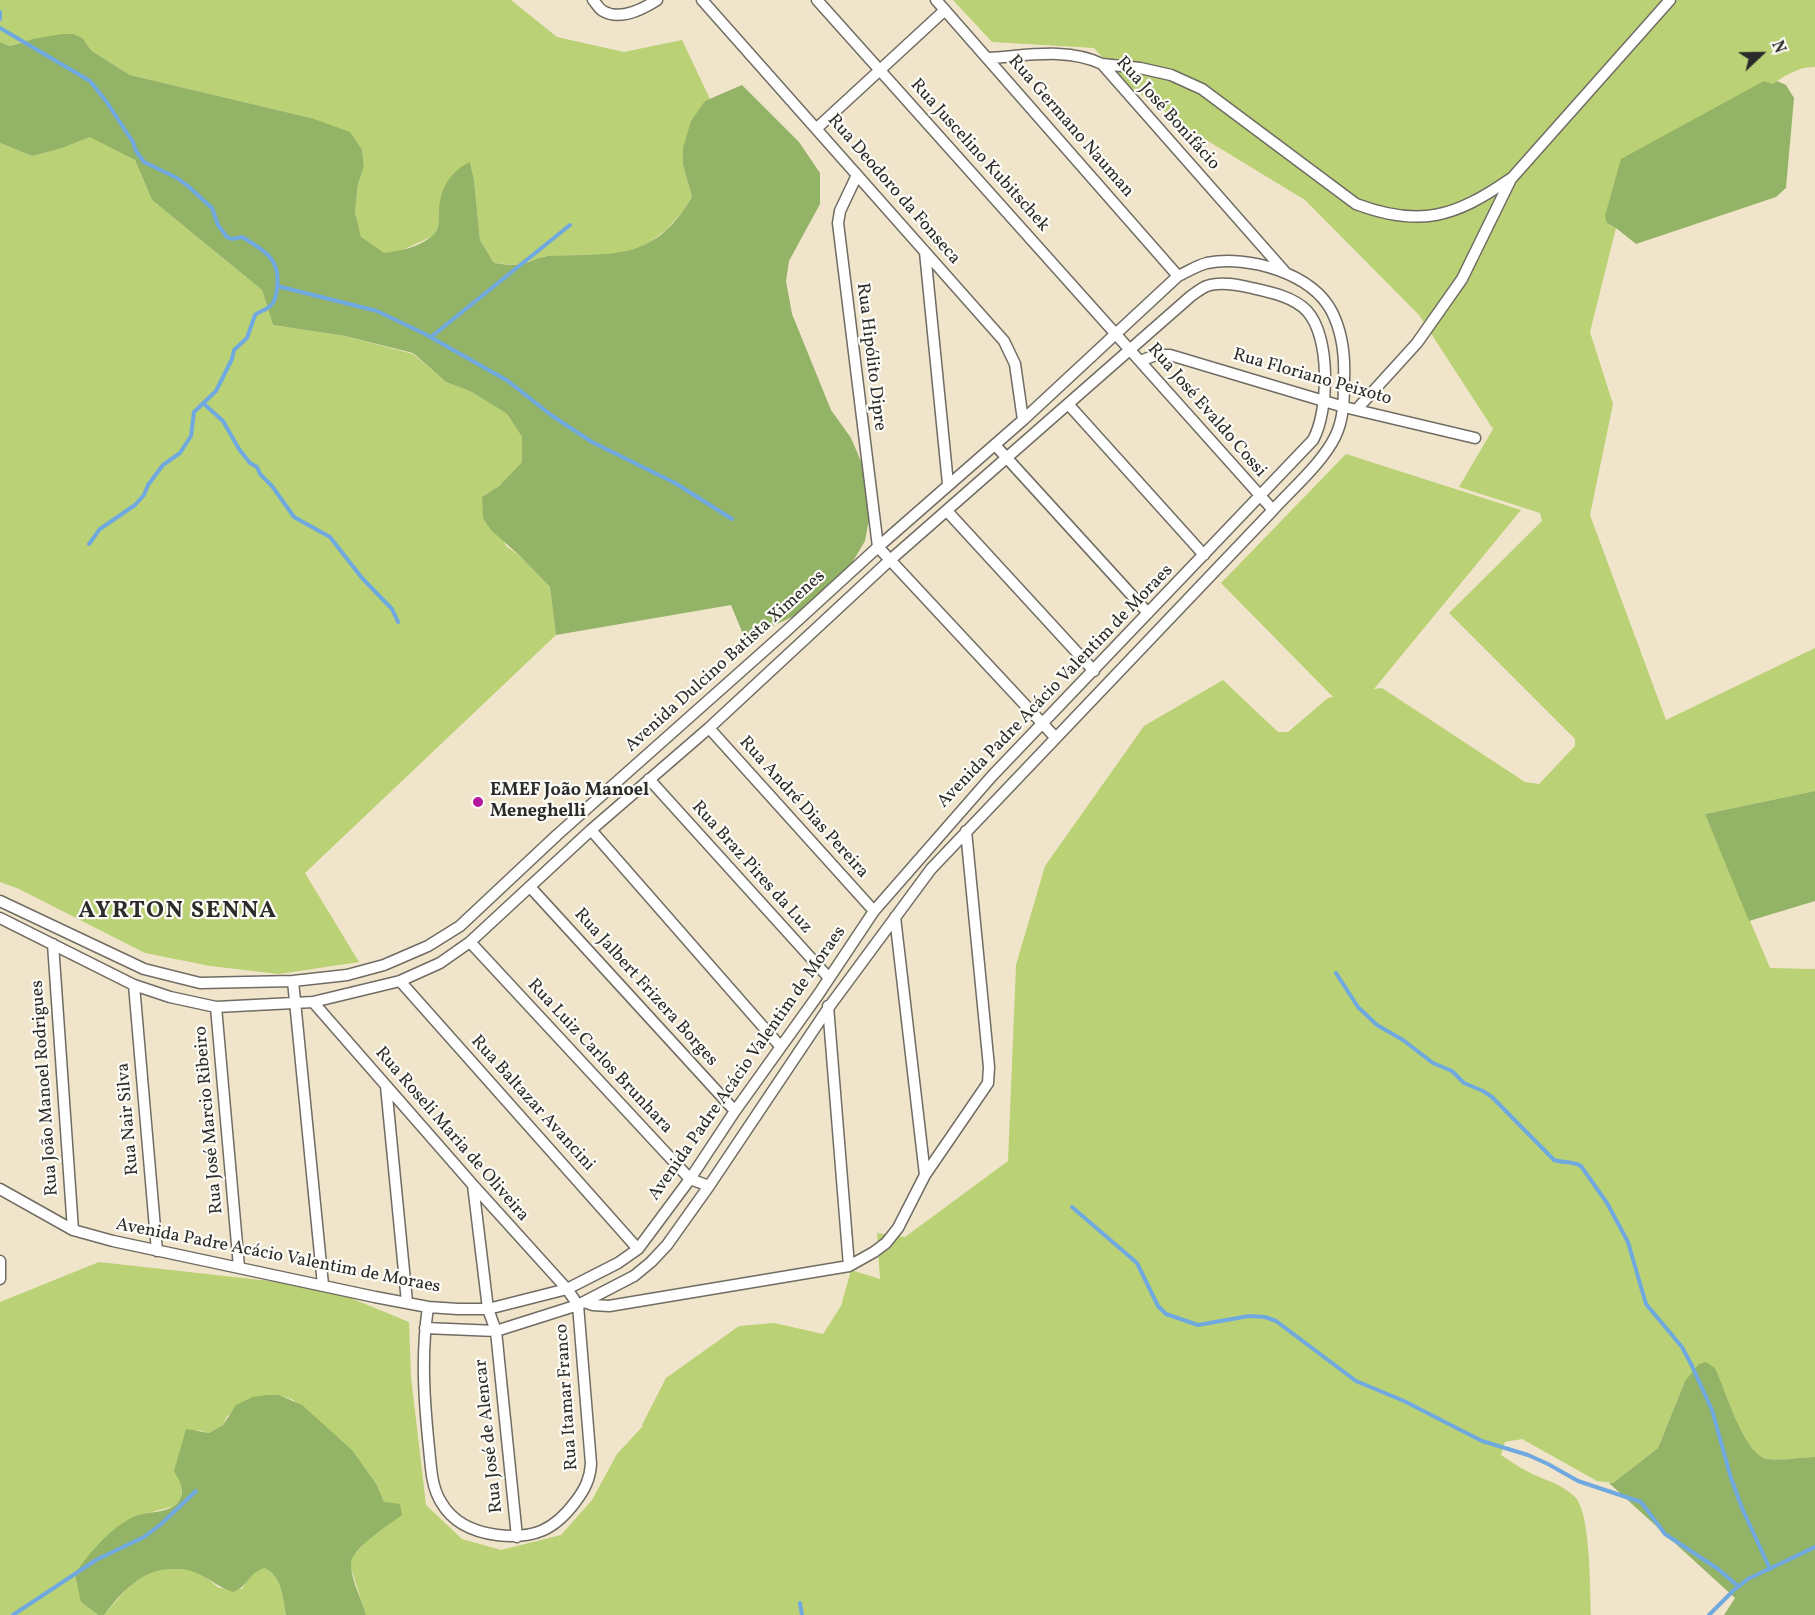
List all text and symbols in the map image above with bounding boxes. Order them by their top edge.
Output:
north arrow [1731,24,1791,84]
text: N [1765,38,1790,57]
street label: Rua Germano Nauman [1002,52,1138,202]
street label: Rua José Bonifácio [1110,53,1224,175]
street label: Rua Juscelino Kubitschek [905,75,1053,237]
street label: Rua Deodoro da Fonseca [822,110,964,270]
street label: Rua Hipólito Dipre [850,282,890,432]
street label: Rua José Evaldo Cossi [1142,340,1270,482]
street label: Rua Floriano Peixoto [1230,345,1394,411]
street label: Avenida Padre Acácio Valentim de Moraes [934,561,1178,813]
street label: Avenida Dulcino Batista Ximenes [622,566,830,758]
street label: Rua André Dias Pereira [734,733,872,883]
place label: EMEF João Manoel Meneghelli [490,781,649,824]
marker: EMEF João Manoel Meneghelli [471,795,485,809]
street label: Rua Braz Pires da Luz [686,797,816,939]
district label: AYRTON SENNA [78,899,278,927]
street label: Rua Jalbert Frizera Borges [568,905,722,1071]
street label: Avenida Padre Acácio Valentim de Moraes [644,923,852,1205]
street label: Rua Luiz Carlos Brunhara [522,975,676,1139]
street label: Rua João Manoel Rodrigues [28,979,64,1197]
street label: Rua José Marcio Ribeiro [191,1025,229,1215]
street label: Rua Baltazar Avancini [465,1032,599,1176]
street label: Rua Roseli Maria de Oliveira [369,1043,533,1227]
street label: Rua Nair Silva [113,1062,145,1176]
street label: Avenida Padre Acácio Valentim de Moraes [114,1215,442,1299]
street label: Rua Itamar Franco [552,1323,584,1471]
street label: Rua José de Alencar [471,1358,509,1514]

